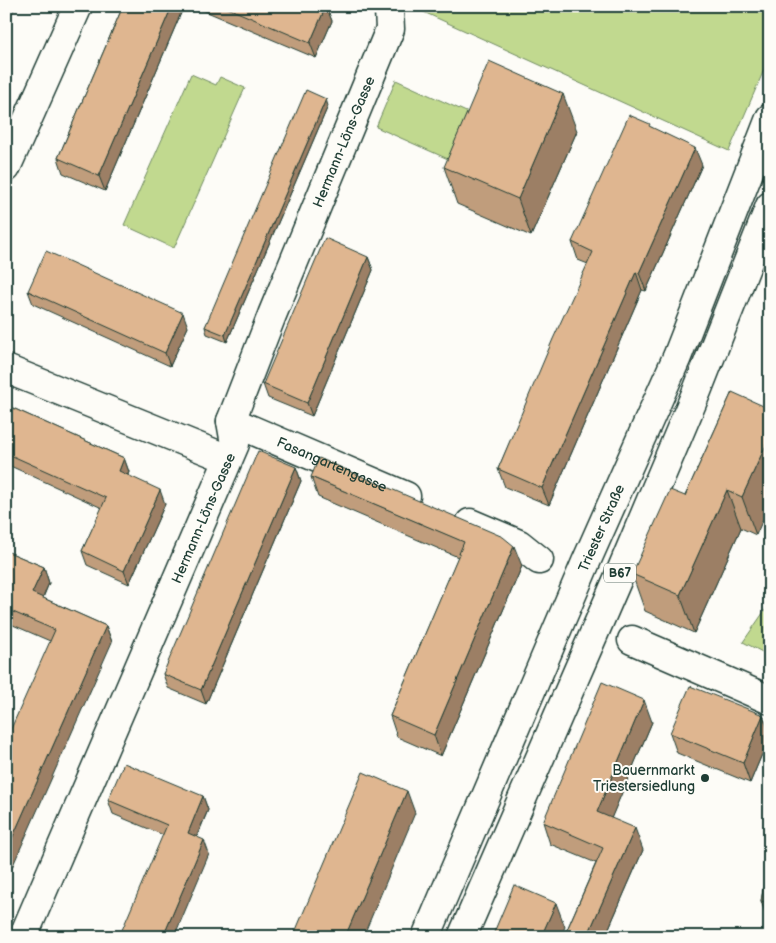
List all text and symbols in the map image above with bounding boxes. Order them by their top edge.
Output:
street label: Hermann-Löns-Gasse [309,74,379,210]
street label: Fasangartengasse [274,434,390,496]
street label: Hermann-Löns-Gasse [168,451,239,586]
street label: Triester Straße [575,482,628,574]
road number: B67 [604,564,636,582]
place label: Bauernmarkt Triestersiedlung [593,762,696,795]
marker: Bauernmarkt Triestersiedlung [699,772,711,784]

